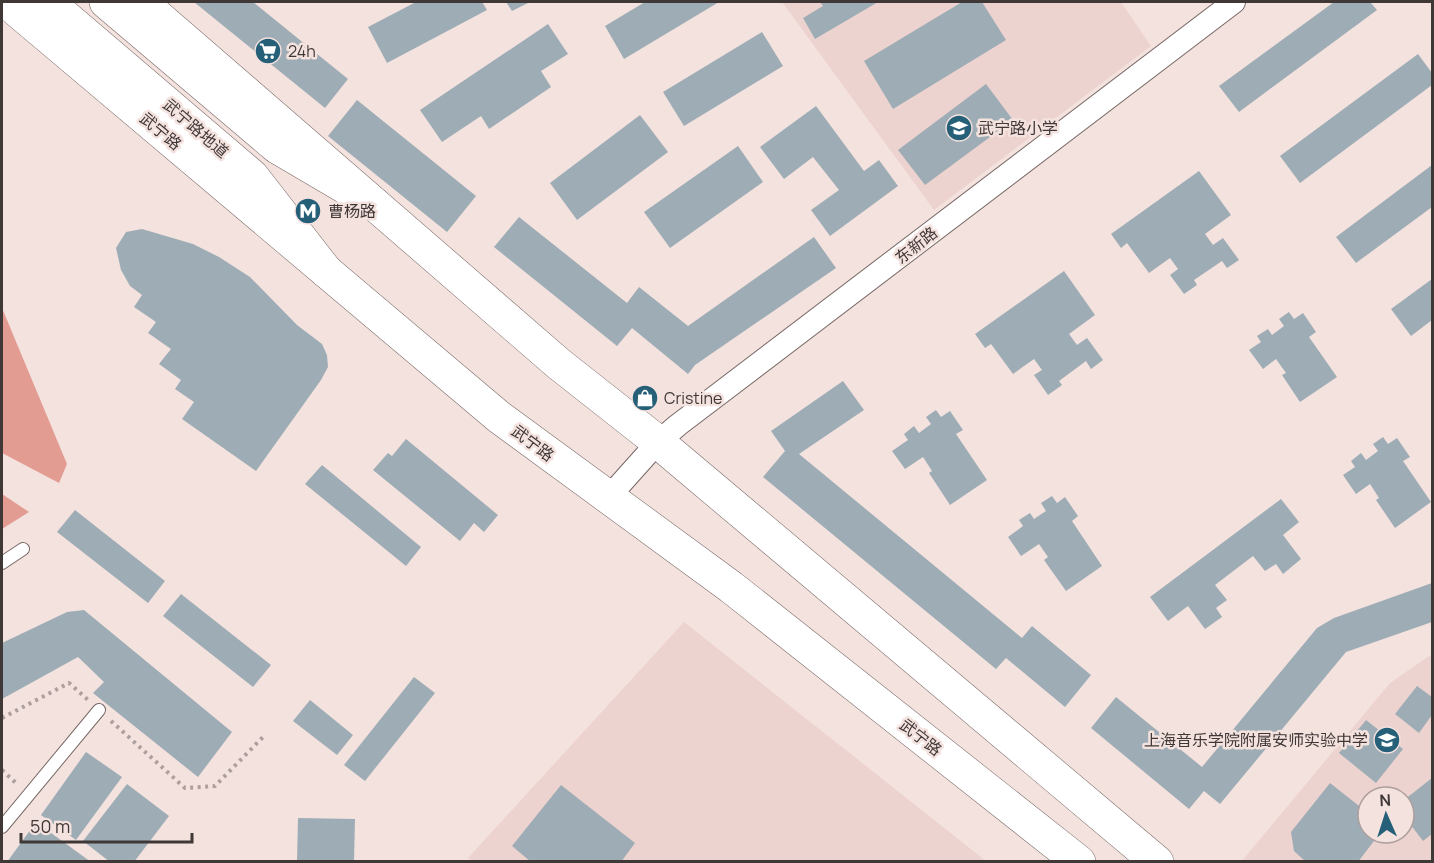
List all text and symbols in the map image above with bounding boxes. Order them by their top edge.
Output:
supermarket icon: 24h [253,36,283,66]
place label: 24h [288,40,316,62]
street label: 武宁路地道 [160,95,232,161]
street label: 武宁路 [136,108,186,154]
school or university icon: 武宁路小学 [944,113,974,143]
place label: 武宁路小学 [978,117,1058,139]
metro station icon: 曹杨路 [293,196,323,226]
place label: 曹杨路 [328,200,376,222]
street label: 东新路 [890,222,942,268]
shop icon: Cristine [630,383,660,413]
place label: Cristine [664,387,722,409]
street label: 武宁路 [507,420,559,466]
street label: 武宁路 [895,714,947,760]
school or university icon: 上海音乐学院附属安师实验中学 [1372,725,1402,755]
place label: 上海音乐学院附属安师实验中学 [1144,729,1368,751]
north arrow [1356,785,1416,845]
text: N [1379,789,1392,811]
scale bar [21,806,192,844]
text: 50 m [30,814,70,838]

